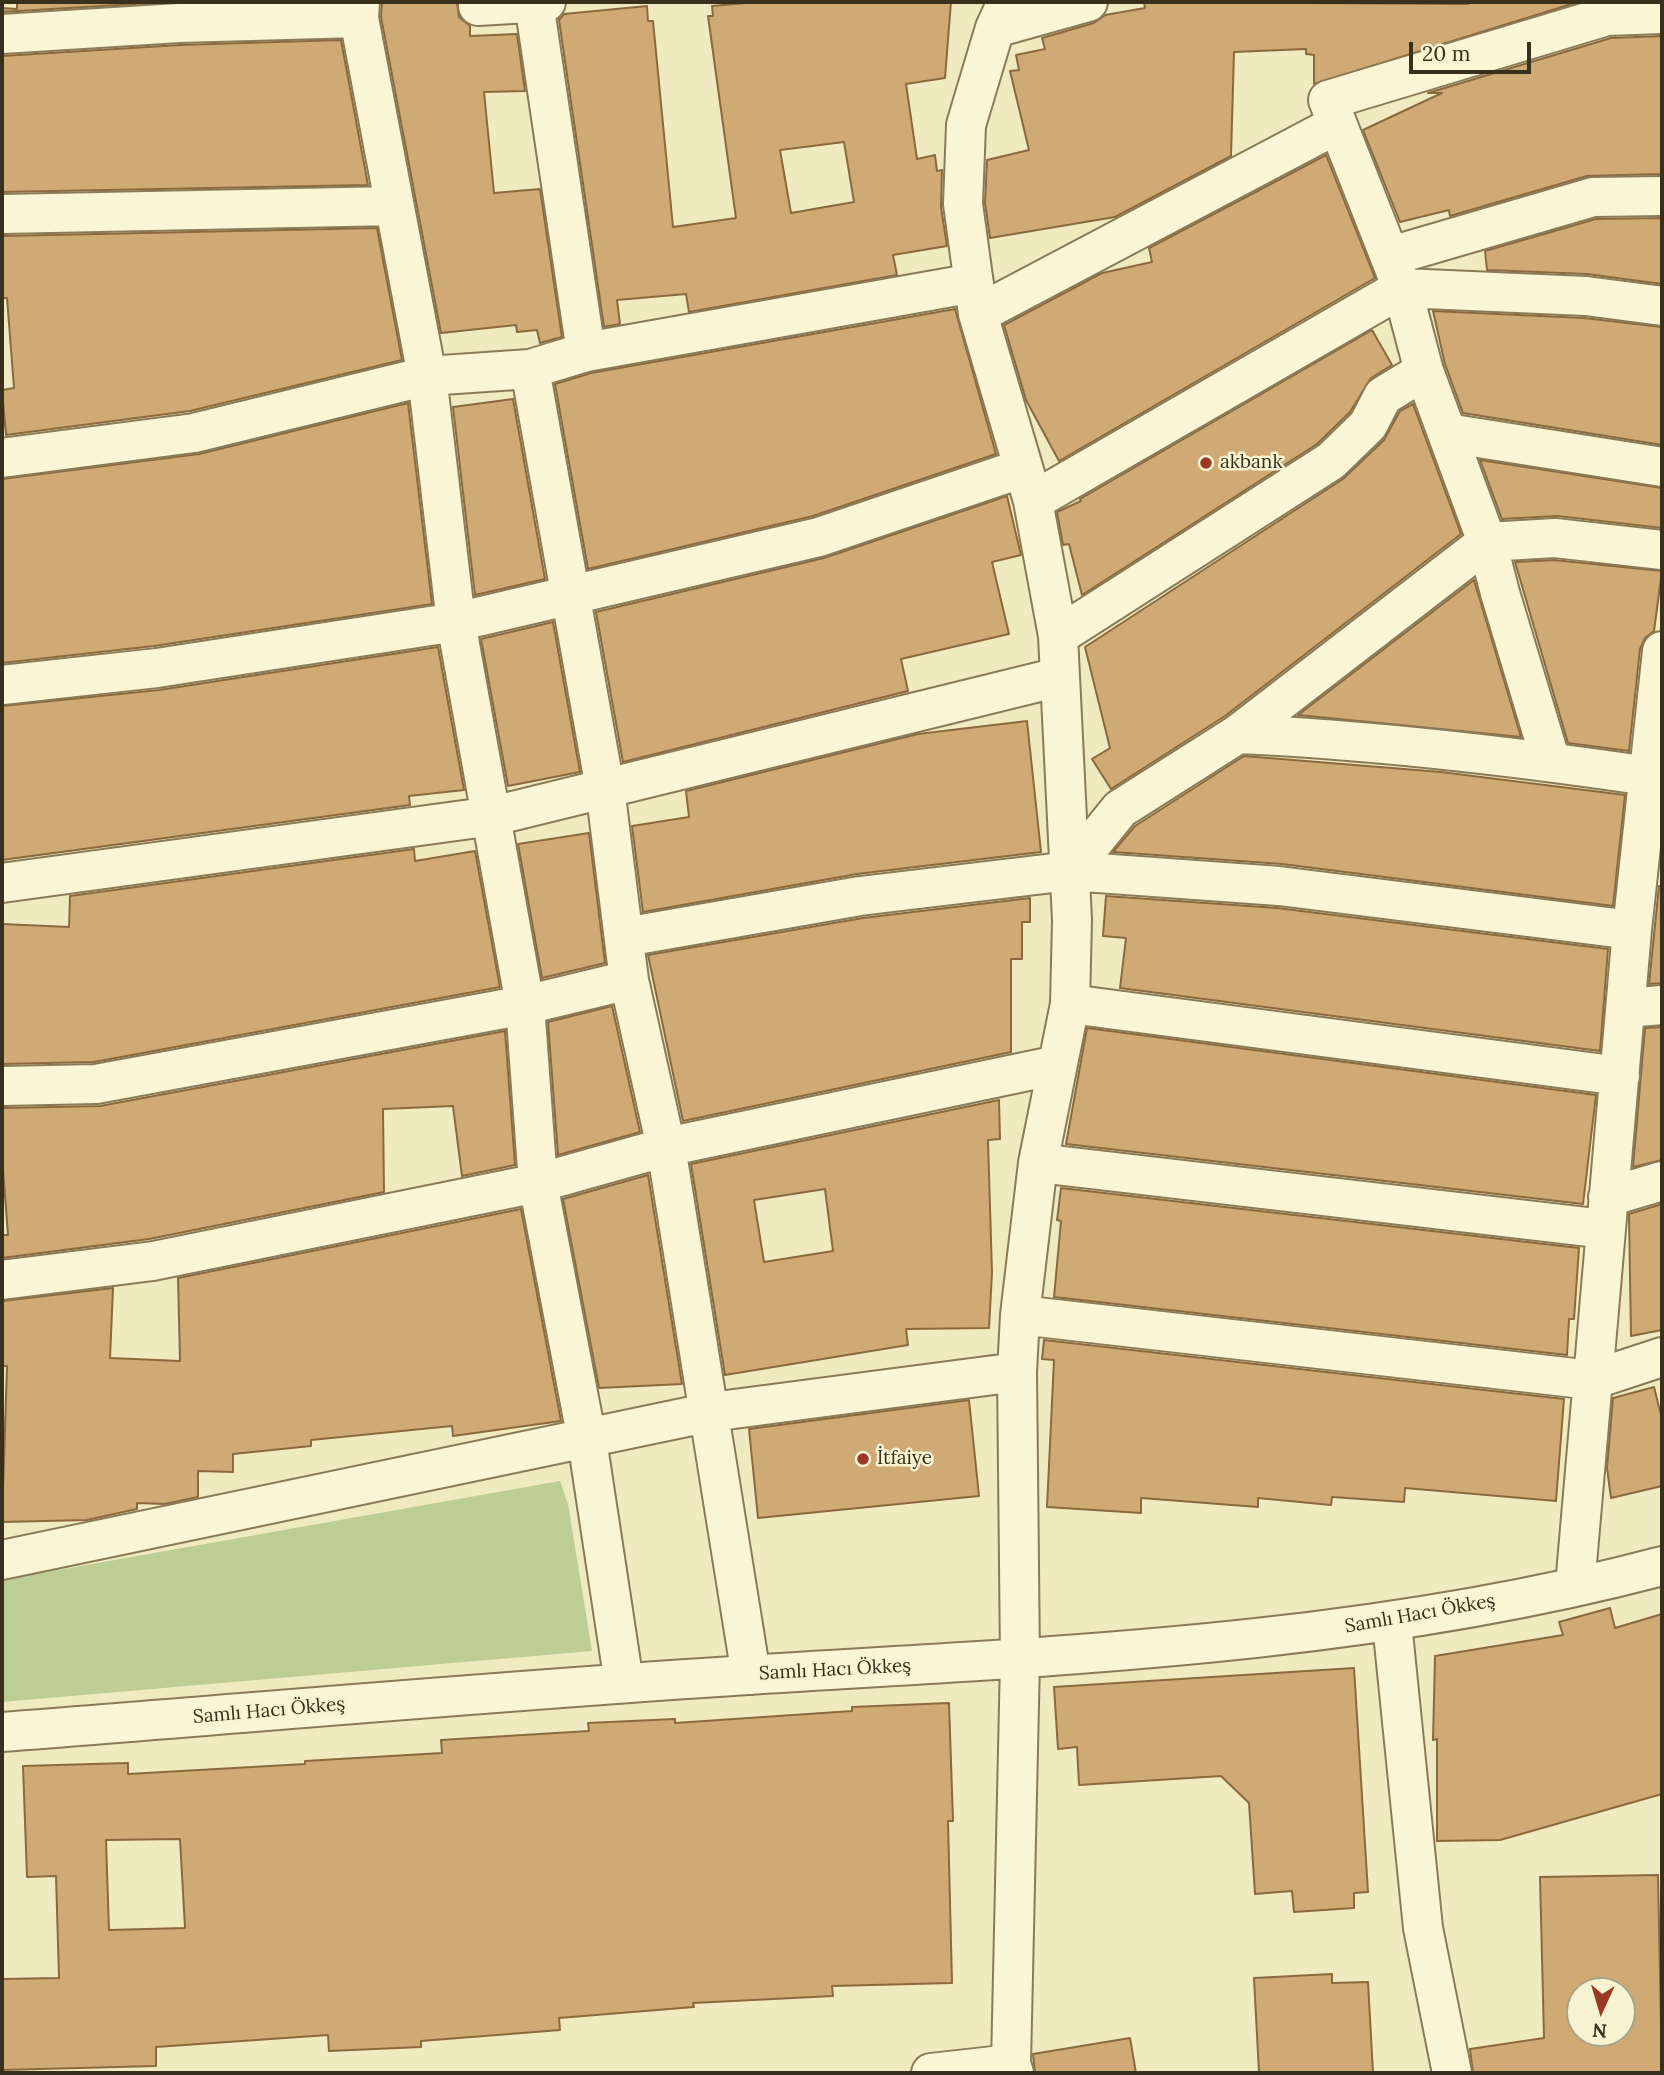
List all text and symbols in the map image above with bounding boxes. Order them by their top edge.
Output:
scale bar [1412,28,1534,72]
text: 20 m [1422,40,1471,67]
place label: akbank [1220,452,1283,474]
marker: akbank [1198,455,1214,471]
place label: İtfaiye [877,1448,932,1470]
marker: İtfaiye [855,1451,871,1467]
street label: Samlı Hacı Ökkeş [1343,1590,1497,1638]
street label: Samlı Hacı Ökkeş [758,1655,912,1685]
street label: Samlı Hacı Ökkeş [192,1693,346,1729]
north arrow [1566,1977,1636,2047]
text: N [1592,2018,1608,2043]

